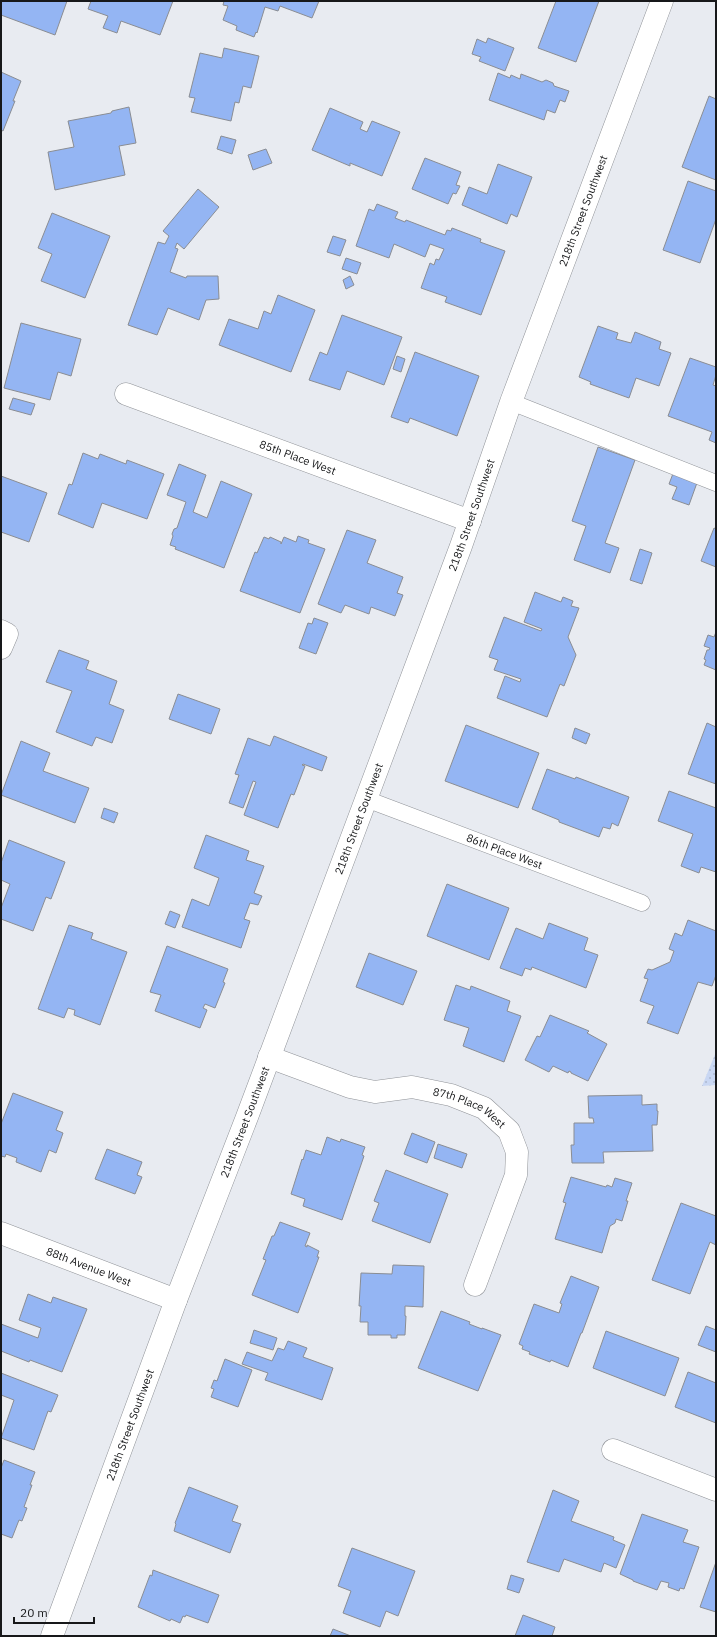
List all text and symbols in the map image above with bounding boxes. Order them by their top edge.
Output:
street label: 218th Street Southwest [556,153,610,268]
street label: 85th Place West [258,437,338,478]
street label: 218th Street Southwest [445,457,498,573]
street label: 218th Street Southwest [332,761,386,876]
street label: 86th Place West [464,830,545,872]
street label: 218th Street Southwest [217,1064,272,1180]
street label: 87th Place West [432,1084,509,1131]
street label: 88th Avenue West [44,1244,134,1289]
street label: 218th Street Southwest [103,1367,157,1483]
scale bar [14,1599,94,1625]
text: 20 m [20,1605,48,1620]

